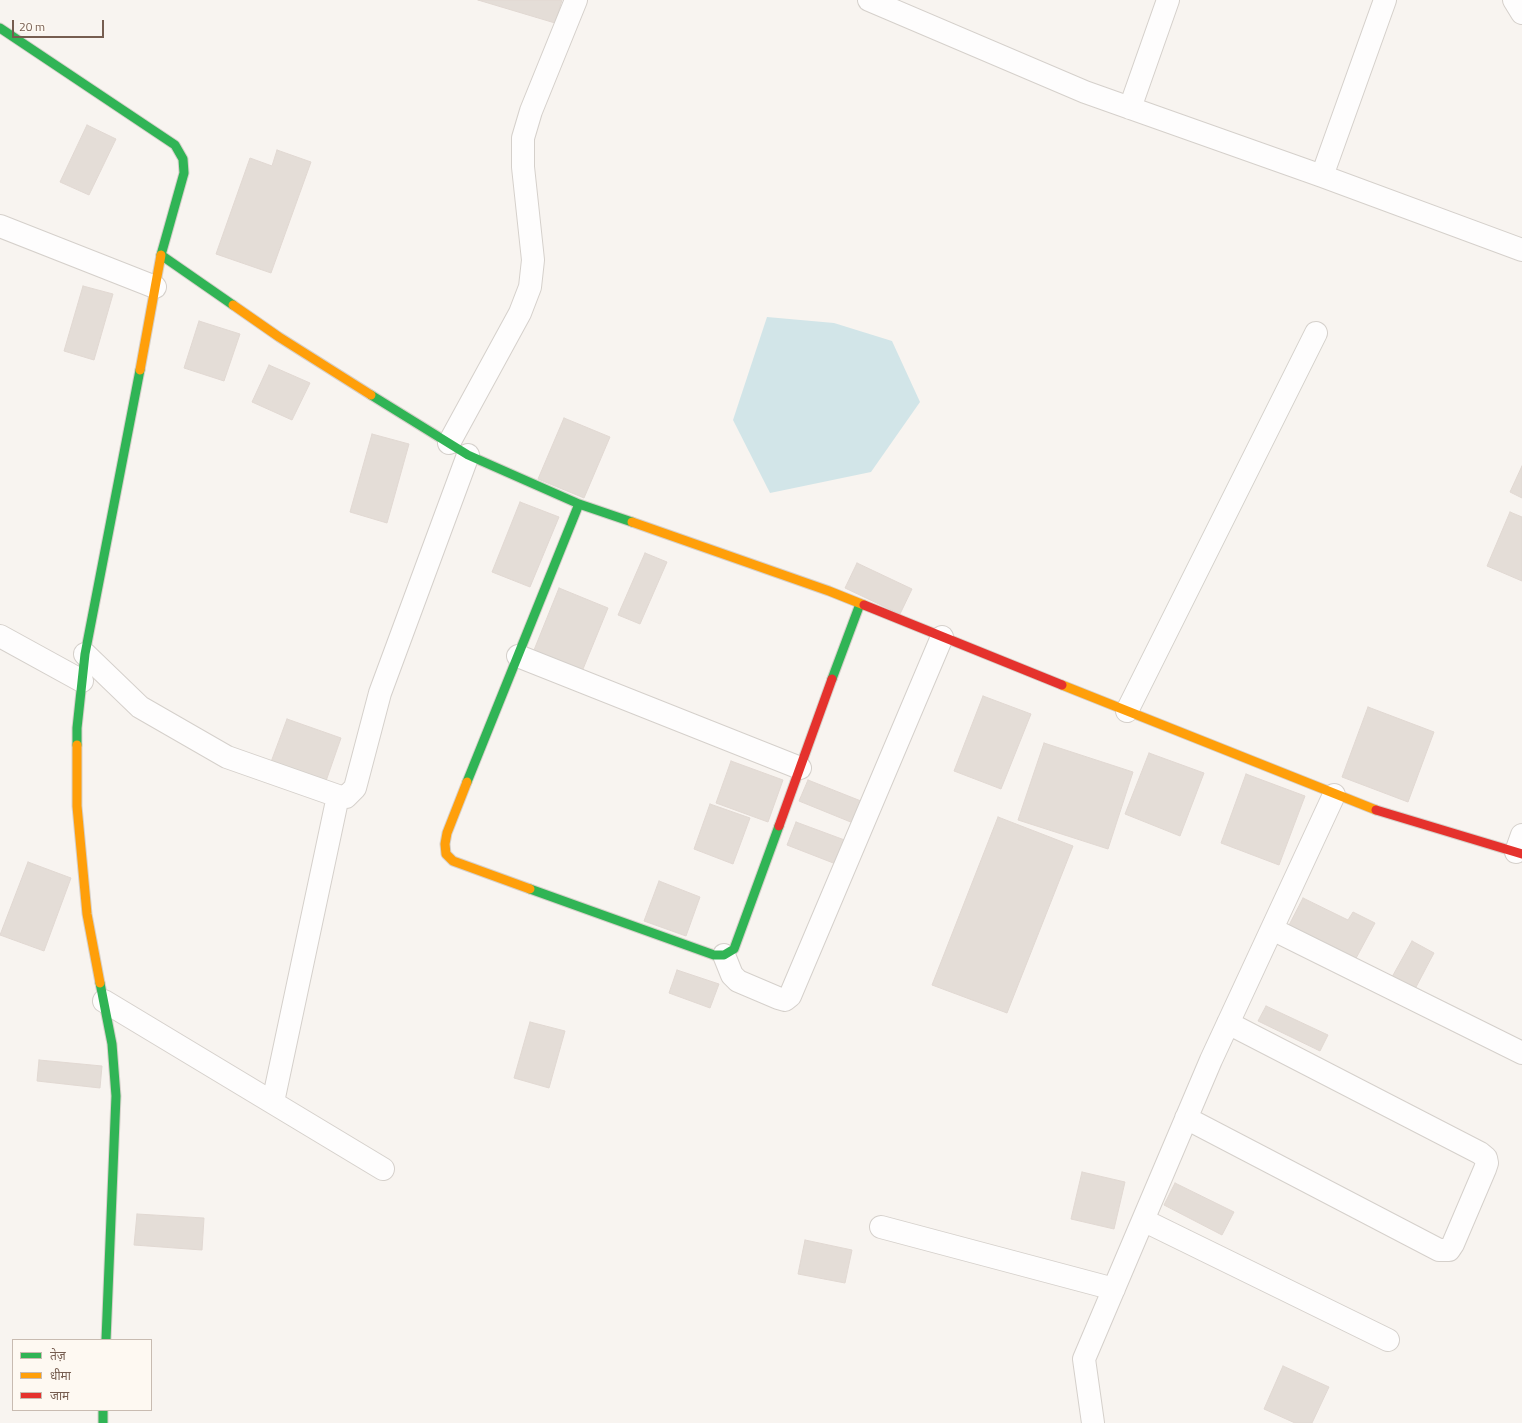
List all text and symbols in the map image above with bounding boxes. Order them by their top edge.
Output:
scale bar [14,12,106,38]
text: 20 m [19,17,45,36]
legend [12,1339,152,1411]
text: तेज़ [50,1346,66,1365]
text: धीमा [50,1366,71,1385]
text: जाम [50,1386,69,1405]

